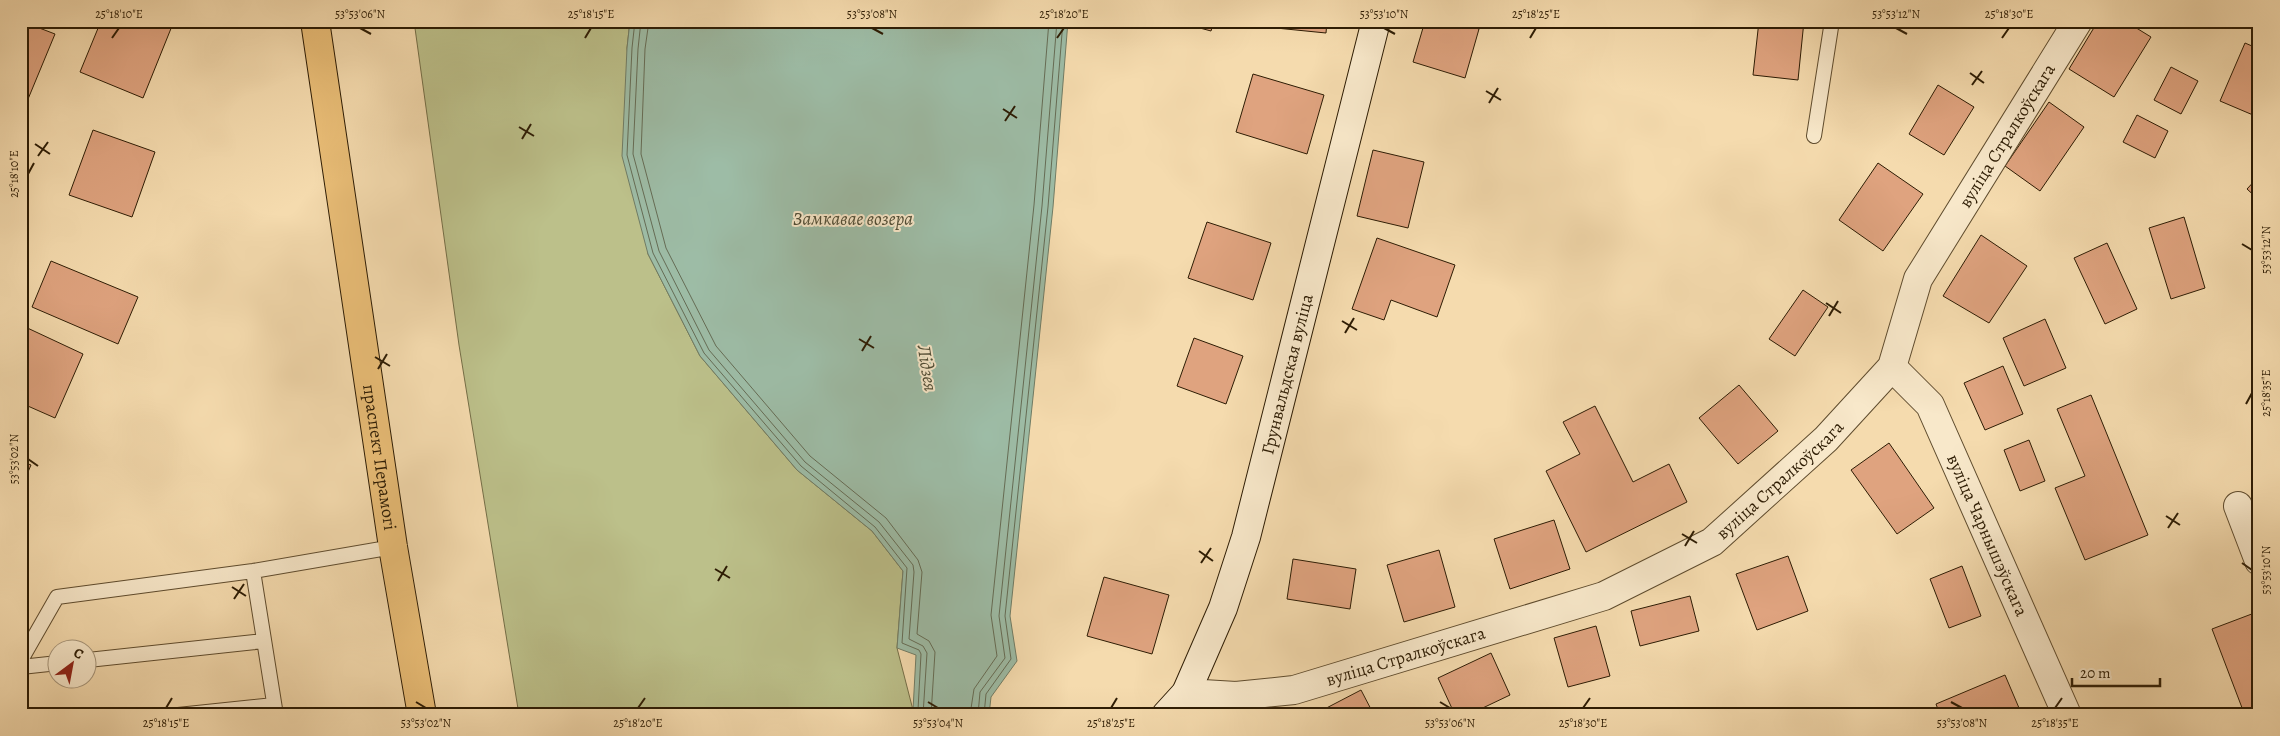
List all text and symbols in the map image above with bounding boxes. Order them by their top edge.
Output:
text: 25°18'10"E [95,6,143,22]
text: 53°53'06"N [335,6,385,22]
text: 25°18'15"E [568,6,614,22]
text: 53°53'08"N [847,6,898,22]
text: 25°18'20"E [1039,6,1089,22]
text: 53°53'10"N [1360,6,1409,22]
text: 25°18'25"E [1512,6,1560,22]
text: 53°53'12"N [1872,6,1920,22]
text: 25°18'30"E [1985,6,2033,22]
street label: вуліца Стралкоўскага [1953,58,2061,212]
text: 25°18'10"E [6,150,22,198]
water label: Замкавае возера [793,206,913,232]
text: 53°53'12"N [2258,226,2274,274]
street label: Грунвальдская вуліца [1255,291,1319,457]
water label: Лідзея [910,342,944,394]
text: 25°18'35"E [2258,369,2274,417]
street label: праспект Перамогі [357,383,402,532]
street label: вуліца Стралкоўскага [1711,415,1849,545]
text: 53°53'02"N [6,433,22,484]
street label: вуліца Чарнышэўскага [1941,450,2034,621]
text: 53°53'10"N [2258,545,2274,594]
street label: вуліца Стралкоўскага [1323,621,1489,692]
north arrow [48,638,98,688]
text: С [70,643,88,664]
scale bar [2072,656,2160,688]
text: 20 m [2080,663,2111,683]
text: 25°18'15"E [143,715,189,731]
text: 53°53'02"N [401,715,452,731]
text: 25°18'20"E [613,715,663,731]
text: 53°53'04"N [913,715,963,731]
text: 25°18'25"E [1087,715,1135,731]
text: 53°53'06"N [1425,715,1475,731]
text: 25°18'30"E [1559,715,1607,731]
text: 53°53'08"N [1937,715,1988,731]
text: 25°18'35"E [2031,715,2079,731]

